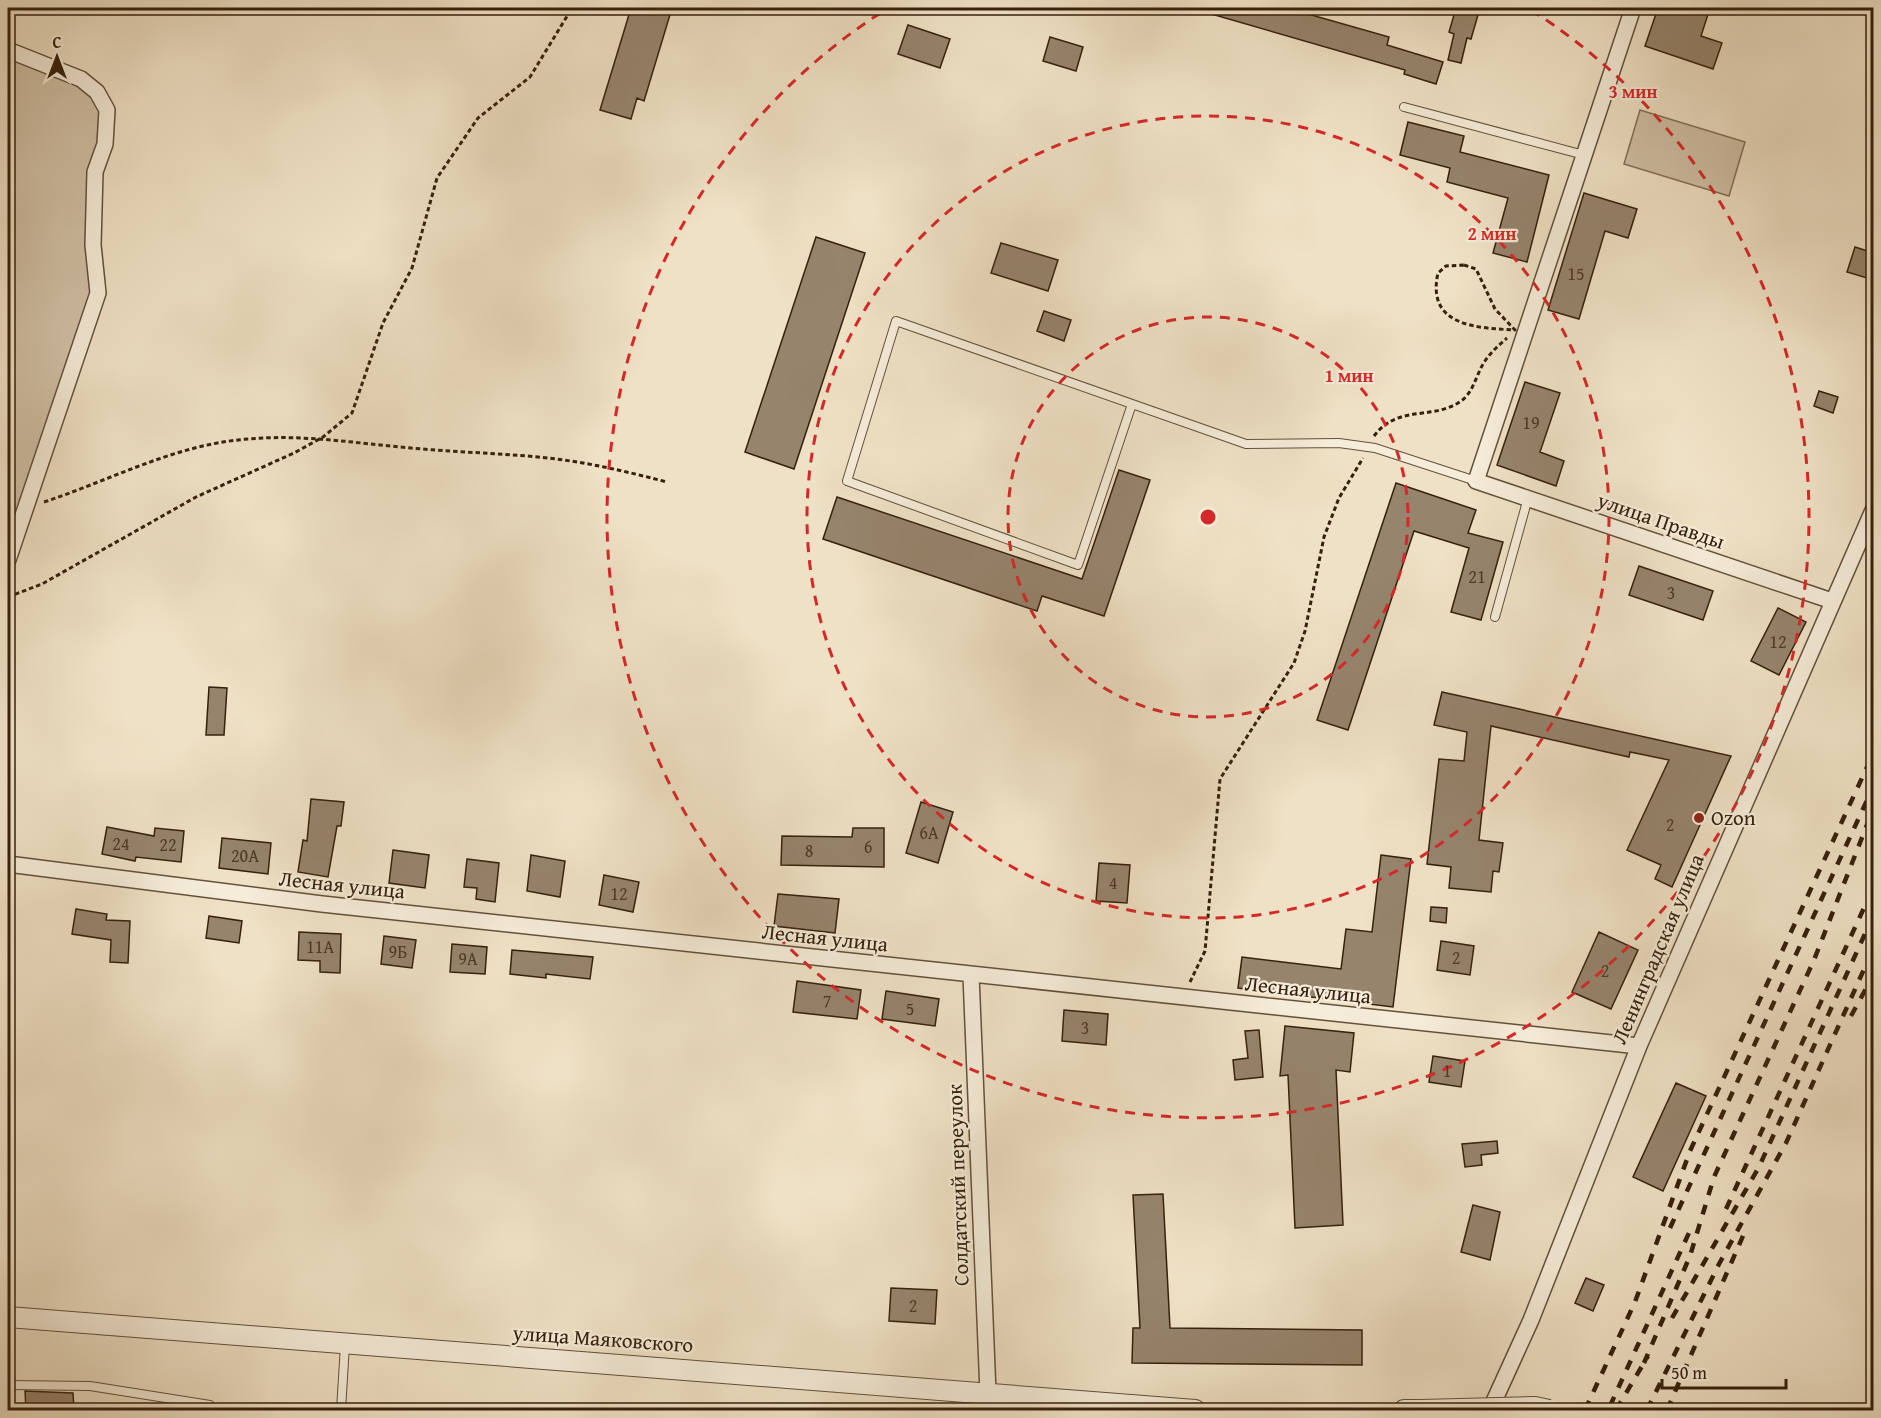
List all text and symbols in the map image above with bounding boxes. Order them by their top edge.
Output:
north arrow [27,27,87,87]
text: С [52,30,62,54]
text: 3 мин [1608,78,1658,105]
text: 2 мин [1467,220,1517,247]
house number: 15 [1567,260,1585,287]
text: 1 мин [1324,362,1374,389]
house number: 19 [1522,409,1540,436]
street label: улица Правды [1593,484,1729,557]
centre of rings [1198,507,1218,527]
house number: 21 [1468,563,1486,590]
house number: 3 [1667,579,1675,606]
house number: 12 [1769,628,1787,655]
place label: Ozon [1711,802,1756,833]
house number: 2 [1666,811,1674,838]
marker: Ozon [1692,811,1706,825]
house number: 6А [919,819,939,846]
house number: 24 [112,830,130,857]
house number: 22 [159,831,177,858]
house number: 6 [864,833,872,860]
house number: 8 [805,837,813,864]
house number: 20А [231,842,259,869]
street label: Ленинградская улица [1603,849,1712,1049]
street label: Лесная улица [277,862,407,907]
house number: 4 [1109,869,1117,896]
house number: 12 [610,880,628,907]
street label: Лесная улица [760,915,890,960]
house number: 11А [306,933,334,960]
house number: 9Б [389,938,407,965]
house number: 2 [1452,944,1460,971]
house number: 9А [458,945,478,972]
house number: 2 [1601,957,1609,984]
street label: Лесная улица [1243,967,1373,1012]
house number: 7 [823,987,831,1014]
house number: 5 [906,995,914,1022]
house number: 3 [1081,1014,1089,1041]
house number: 1 [1443,1057,1451,1084]
street label: Солдатский переулок [938,1084,977,1286]
house number: 2 [909,1292,917,1319]
street label: улица Маяковского [511,1317,694,1360]
scale bar [1662,1352,1786,1390]
text: 50 m [1671,1359,1707,1386]

